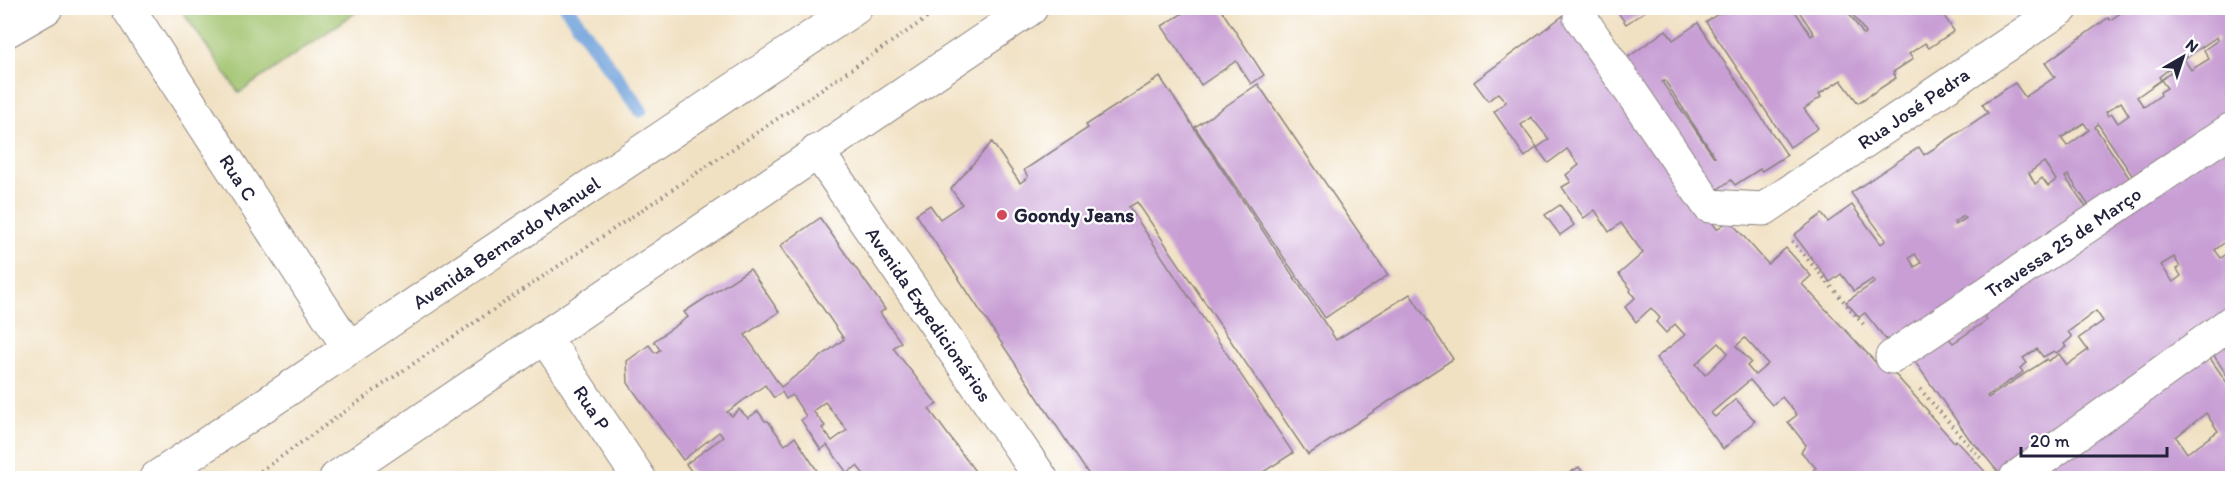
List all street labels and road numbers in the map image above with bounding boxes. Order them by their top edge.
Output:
street label: Rua José Pedra [1853,62,1974,154]
street label: Rua C [214,150,262,205]
street label: Avenida Bernardo Manuel [408,171,605,314]
street label: Travessa 25 de Março [1980,181,2146,303]
street label: Avenida Expedicionários [861,222,997,407]
street label: Rua P [568,381,615,435]

